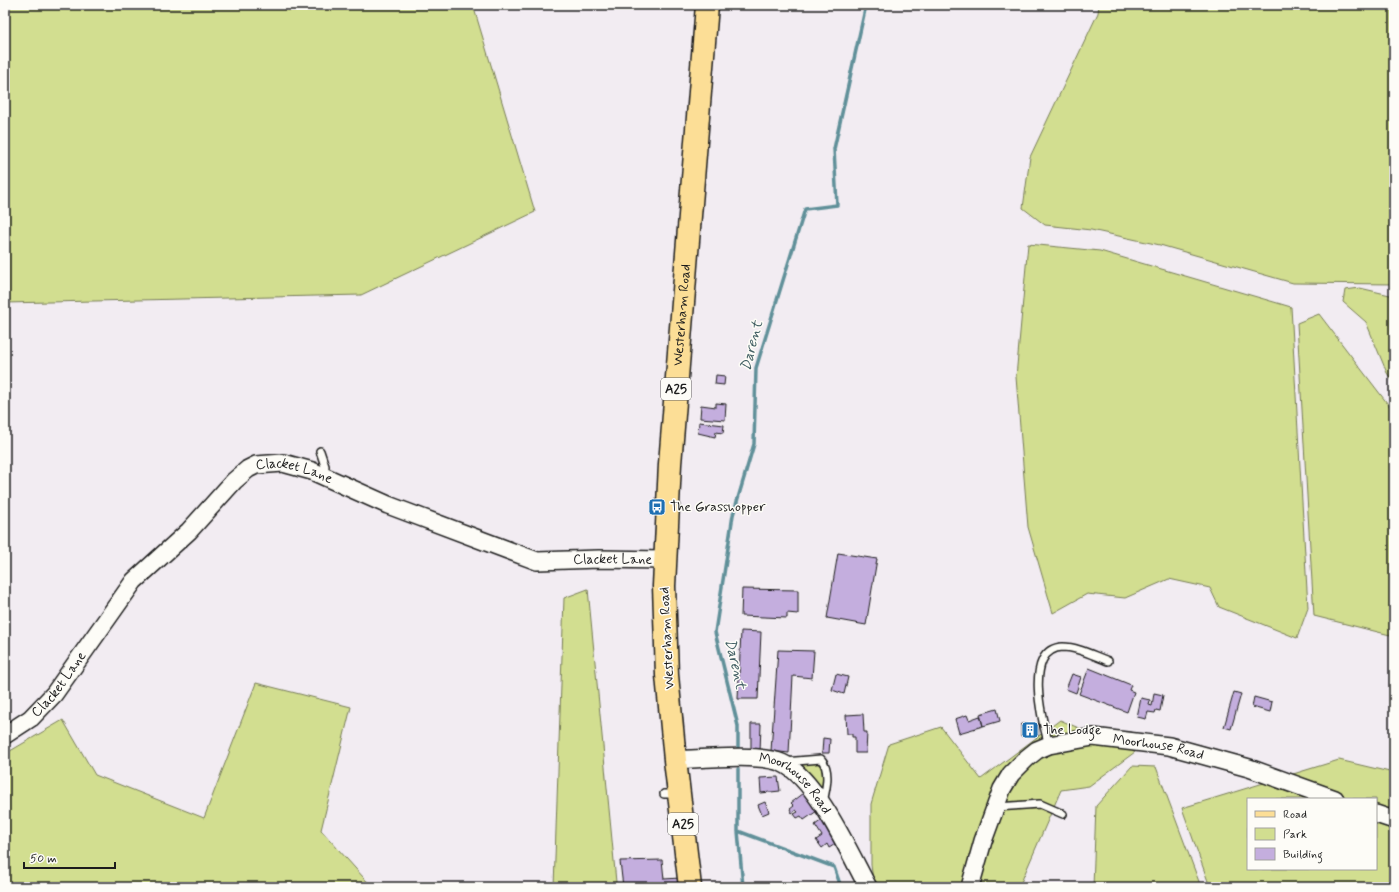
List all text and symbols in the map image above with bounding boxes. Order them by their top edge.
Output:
street label: Westerham Road [669,263,695,367]
water label: Darent [736,318,768,373]
road number: A25 [661,378,691,400]
street label: Clacket Lane [255,454,336,488]
bus stop icon: The Grasshopper [647,497,667,517]
place label: The Grasshopper [670,498,766,516]
street label: Clacket Lane [573,550,652,569]
street label: Westerham Road [655,586,679,690]
water label: Darent [720,637,751,692]
street label: Clacket Lane [28,648,90,721]
building icon: The Lodge [1020,720,1040,740]
place label: The Lodge [1043,721,1102,741]
street label: Moorhouse Road [1112,730,1206,764]
street label: Moorhouse Road [758,749,835,818]
legend [1247,798,1377,870]
text: Road [1283,807,1307,823]
road number: A25 [668,813,698,835]
text: Park [1283,827,1307,843]
scale bar [24,844,115,870]
text: Building [1283,847,1323,864]
text: 50 m [30,851,57,867]

